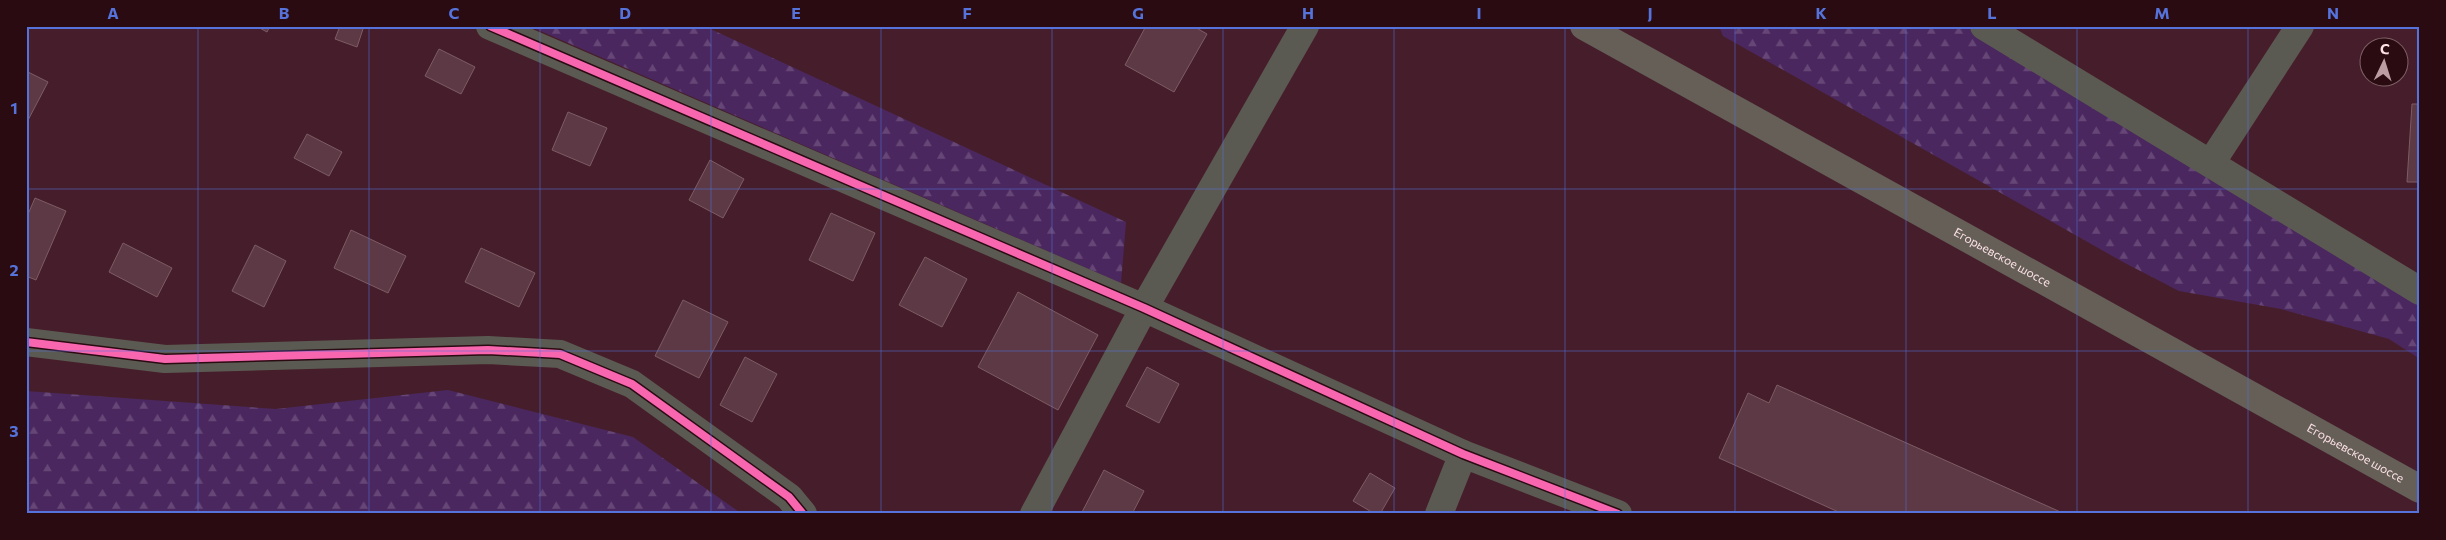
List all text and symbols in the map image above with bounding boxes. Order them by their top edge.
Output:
text: A [107,3,119,22]
text: B [279,3,290,22]
text: C [449,3,460,22]
text: D [619,3,631,22]
text: E [791,3,801,22]
text: F [962,3,972,22]
text: G [1132,3,1144,22]
text: H [1302,3,1314,22]
text: I [1476,3,1482,22]
text: J [1647,3,1653,22]
text: K [1815,3,1827,22]
text: L [1987,3,1997,22]
text: M [2154,3,2170,22]
text: N [2327,3,2339,22]
north arrow [2358,38,2408,88]
text: С [2380,40,2390,57]
text: 1 [10,98,18,117]
street label: Егорьевское шоссе [1952,224,2054,289]
text: 2 [9,260,19,279]
street label: Егорьевское шоссе [2305,420,2407,485]
text: 3 [9,421,19,440]

